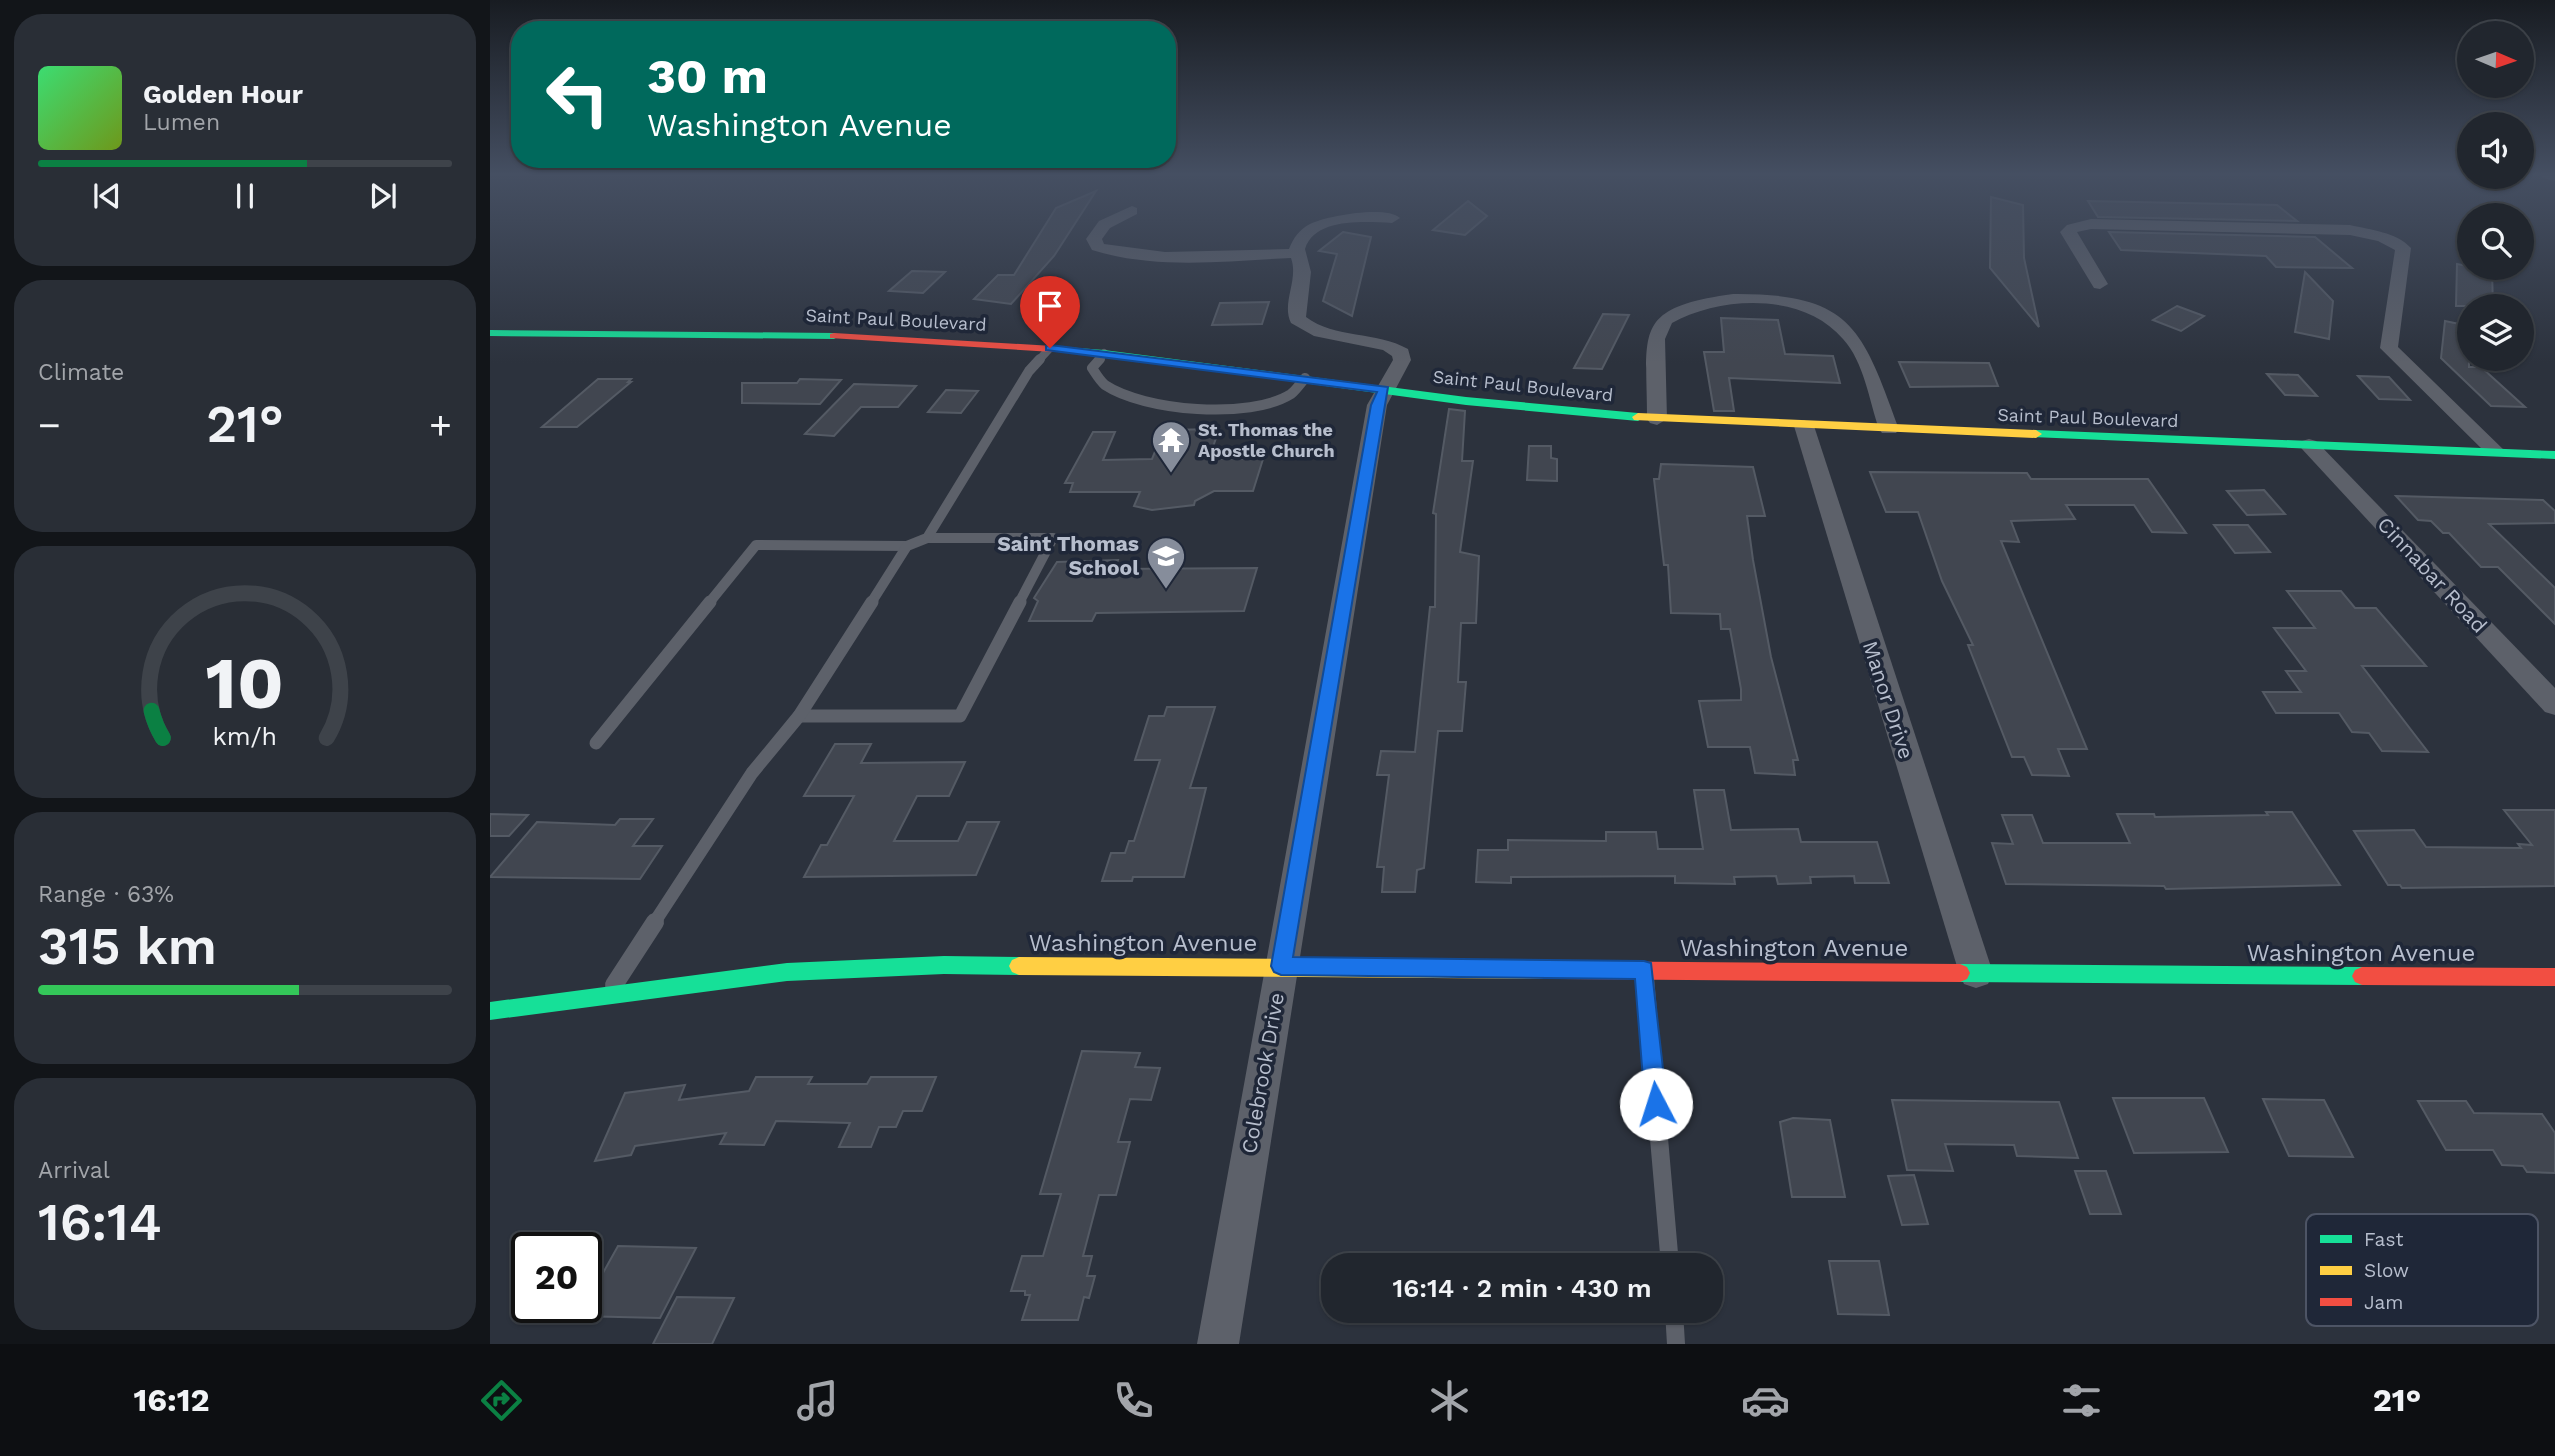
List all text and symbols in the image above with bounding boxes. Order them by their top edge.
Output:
north arrow [2457,21,2534,98]
map controls [2457,21,2534,371]
text: 30 m [647,47,768,105]
icon: left [532,49,623,140]
text: Golden Hour [143,79,303,109]
text: Washington Avenue [647,106,952,144]
text: Lumen [143,109,220,136]
button: sound [2457,112,2534,189]
icon: previous [88,177,126,215]
icon: pause [226,177,264,215]
icon: next [364,177,402,215]
button: search [2457,203,2534,280]
pin [1020,276,1080,348]
icon: arrive [1031,287,1069,325]
button: layers [2457,294,2534,371]
street label: Saint Paul Boulevard [805,304,987,335]
text: Climate [38,359,124,386]
street label: Saint Paul Boulevard [1432,366,1614,405]
text: 21° [206,394,284,455]
text: − [38,403,61,447]
text: + [429,403,452,447]
street label: Saint Paul Boulevard [1997,404,2179,431]
temple icon: St. Thomas the Apostle Church [1150,419,1192,474]
place label: St. Thomas the Apostle Church [1198,419,1335,461]
street label: Cinnabar Road [2372,511,2492,638]
place label: Saint Thomas School [997,531,1139,580]
school or university icon: Saint Thomas School [1145,535,1187,590]
street label: Manor Drive [1858,638,1919,762]
text: 10 [206,640,284,726]
text: km/h [213,722,277,751]
text: Range · 63% [38,881,174,908]
text: 315 km [38,916,217,977]
street label: Washington Avenue [1029,929,1257,957]
street label: Washington Avenue [1680,934,1908,962]
street label: Washington Avenue [2247,939,2475,967]
street label: Colebrook Drive [1236,990,1289,1155]
position arrow [1619,1067,1693,1141]
text: Arrival [38,1157,110,1184]
text: 16:14 [38,1192,162,1253]
legend [2306,1214,2538,1326]
text: Fast [2364,1228,2403,1251]
speed limit sign: 20 [511,1232,602,1323]
text: Slow [2364,1259,2409,1282]
text: 16:14 · 2 min · 430 m [1392,1273,1652,1303]
text: Jam [2364,1291,2403,1314]
icon: directions [477,1376,526,1425]
icon: music [793,1376,842,1425]
icon: phone [1109,1376,1158,1425]
icon: climate [1425,1376,1474,1425]
icon: car [1741,1376,1790,1425]
icon: filters [2057,1376,2106,1425]
text: 16:12 [134,1381,210,1419]
text: 21° [2373,1381,2421,1419]

